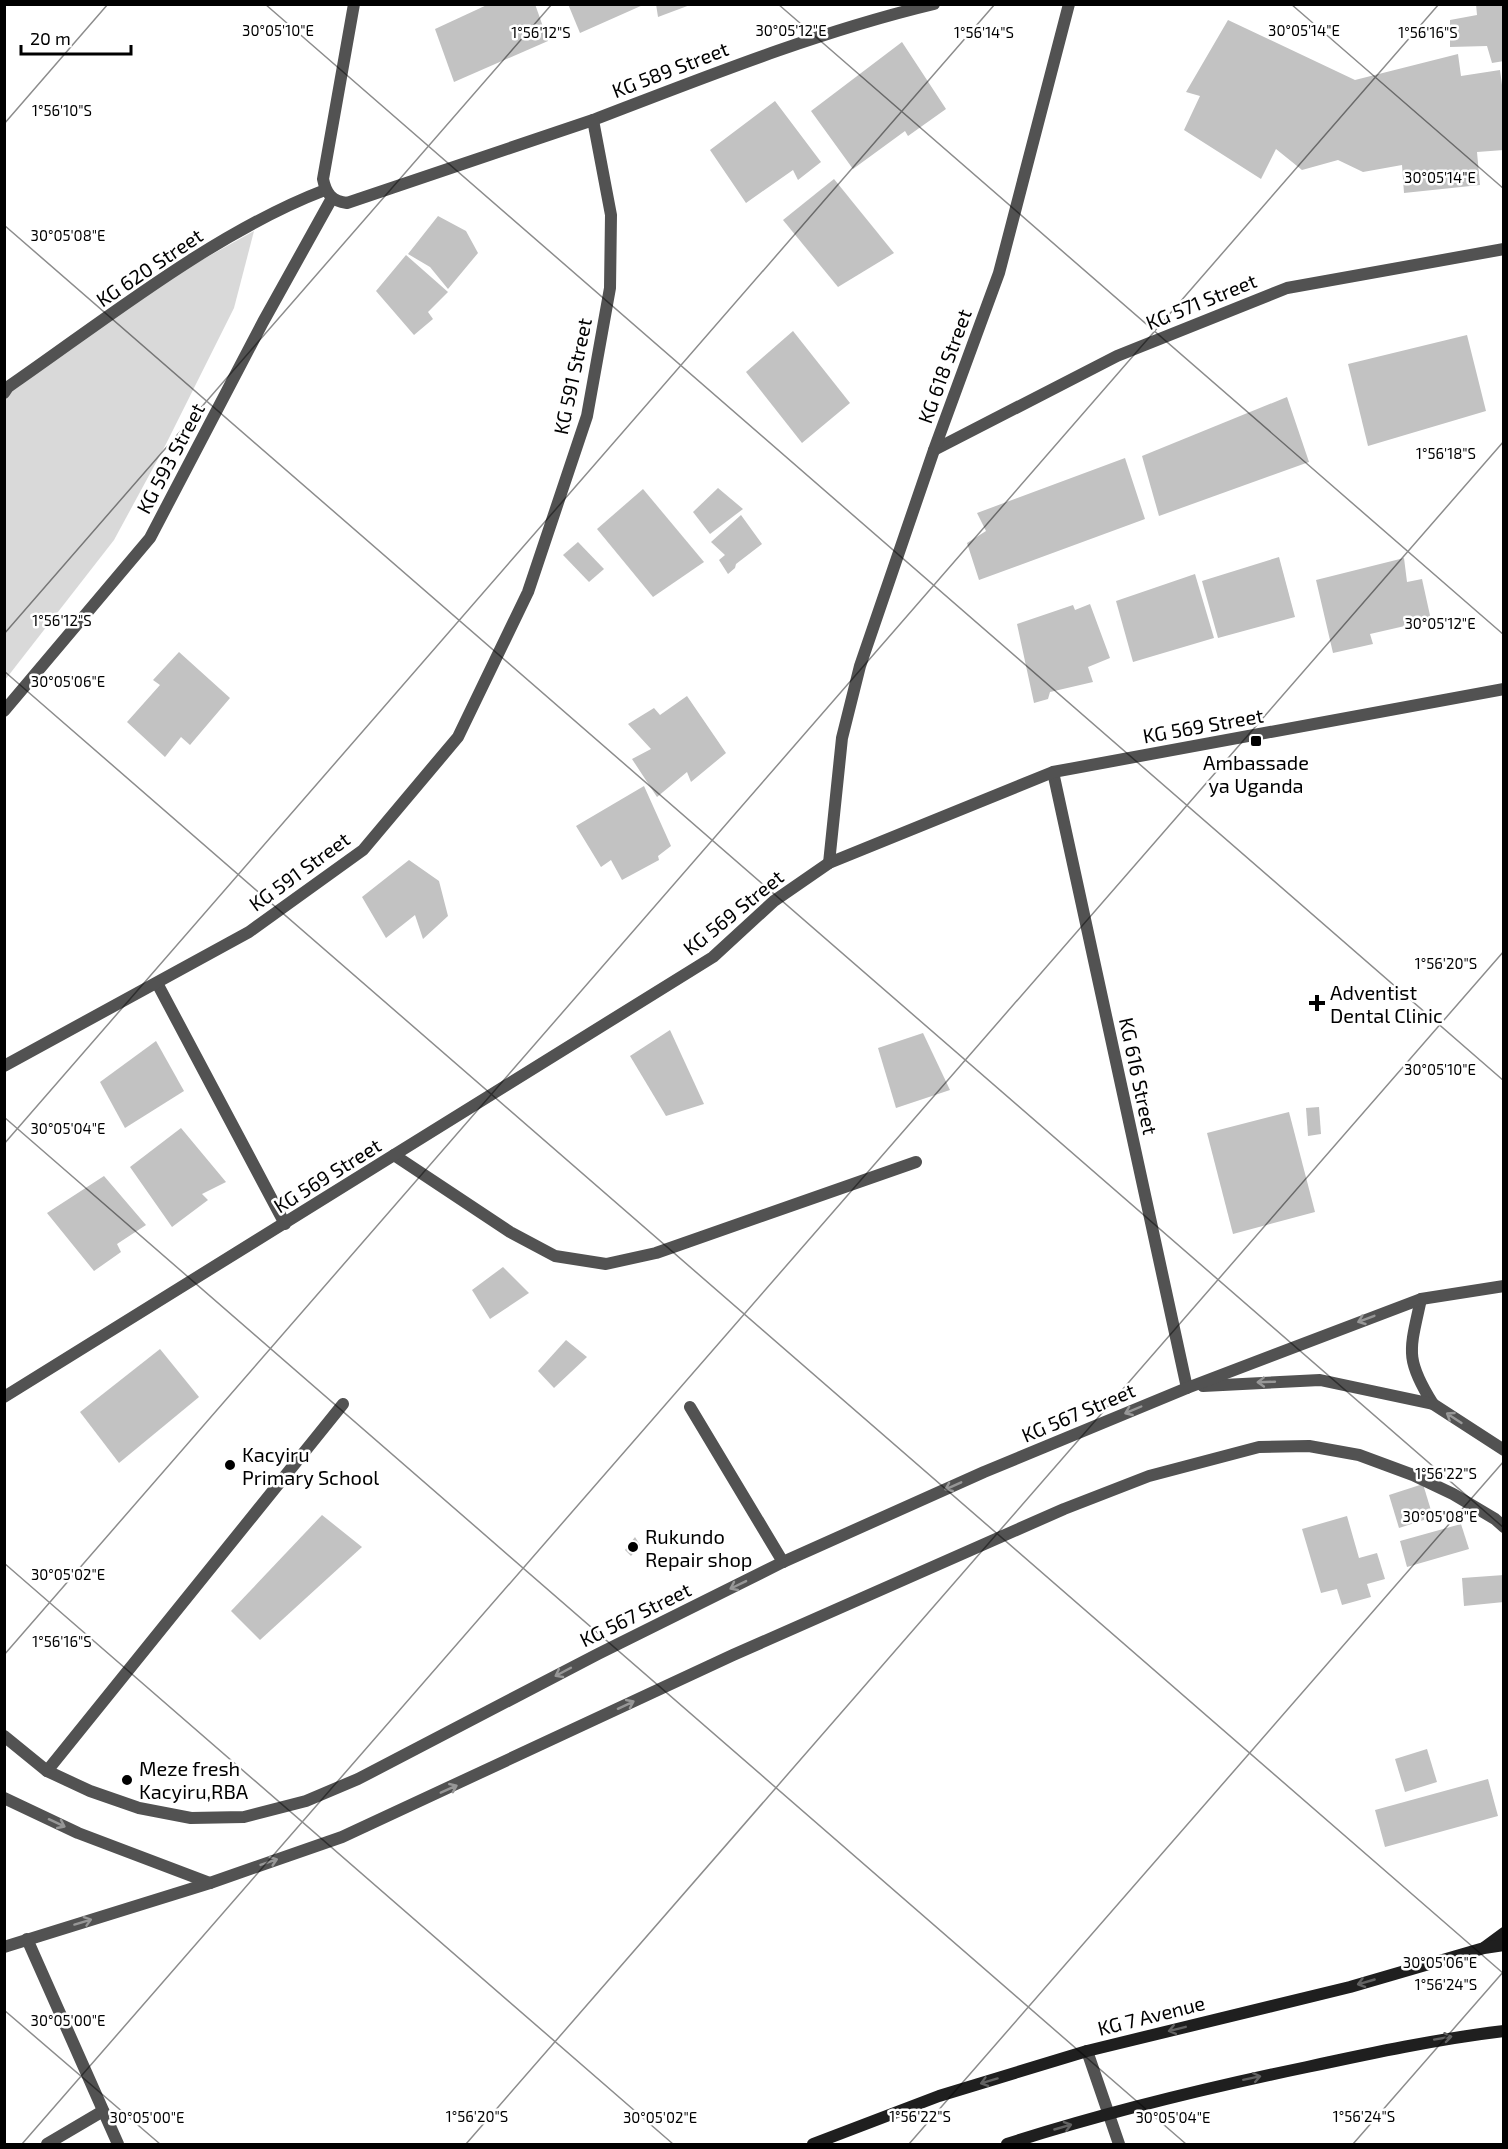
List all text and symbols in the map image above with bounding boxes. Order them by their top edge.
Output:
scale bar [21,18,130,56]
text: 30°05'10"E [242,21,314,39]
text: 30°05'12"E [755,21,827,39]
text: 30°05'14"E [1268,21,1340,39]
text: 1°56'12"S [511,23,571,41]
text: 1°56'14"S [954,23,1014,41]
text: 1°56'16"S [1398,23,1458,41]
text: 20 m [30,27,71,49]
street label: KG 589 Street [608,36,732,102]
text: 1°56'10"S [32,101,92,119]
text: 30°05'14"E [1404,168,1476,186]
street label: KG 620 Street [91,222,207,311]
text: 30°05'08"E [31,226,105,244]
street label: KG 571 Street [1142,268,1260,334]
street label: KG 618 Street [912,305,976,426]
street label: KG 591 Street [548,315,596,436]
street label: KG 593 Street [131,398,209,517]
text: 1°56'18"S [1416,444,1476,462]
text: 1°56'12"S [32,611,92,629]
text: 30°05'12"E [1404,614,1476,632]
text: 30°05'06"E [31,672,105,690]
street label: KG 569 Street [1141,703,1266,747]
marker: Ambassade ya Uganda [1249,734,1263,748]
place label: Ambassade ya Uganda [1203,750,1309,797]
street label: KG 591 Street [244,826,354,916]
street label: KG 569 Street [678,864,788,960]
text: 1°56'20"S [1415,954,1477,972]
place label: Adventist Dental Clinic [1330,980,1443,1027]
marker: Adventist Dental Clinic [1308,994,1326,1012]
street label: KG 616 Street [1115,1015,1163,1137]
text: 30°05'10"E [1404,1060,1476,1078]
text: 30°05'04"E [31,1119,105,1137]
street label: KG 569 Street [269,1132,385,1218]
one-way arrow [1357,1315,1376,1326]
one-way arrow [1257,1376,1277,1388]
street label: KG 567 Street [1018,1377,1139,1447]
one-way arrow [1124,1405,1142,1416]
one-way arrow [1447,1412,1463,1424]
place label: Kacyiru Primary School [242,1442,379,1489]
marker: Kacyiru Primary School [223,1458,237,1472]
text: 1°56'22"S [1415,1464,1477,1482]
one-way arrow [945,1481,963,1492]
text: 30°05'08"E [1403,1507,1477,1525]
place label: Rukundo Repair shop [645,1524,752,1571]
marker: Rukundo Repair shop [626,1540,640,1554]
text: 30°05'02"E [31,1565,105,1583]
street label: KG 567 Street [575,1577,695,1651]
one-way arrow [729,1580,747,1591]
text: 1°56'16"S [32,1632,92,1650]
one-way arrow [555,1666,572,1678]
one-way arrow [616,1699,634,1711]
place label: Meze fresh Kacyiru,RBA [139,1756,249,1803]
marker: Meze fresh Kacyiru,RBA [120,1773,134,1787]
one-way arrow [440,1783,458,1794]
one-way arrow [48,1818,66,1830]
one-way arrow [259,1856,278,1867]
one-way arrow [73,1916,92,1927]
text: 30°05'06"E [1403,1953,1477,1971]
text: 1°56'24"S [1415,1975,1477,1993]
one-way arrow [1357,1977,1376,1988]
street label: KG 7 Avenue [1095,1990,1207,2040]
text: 30°05'00"E [31,2011,105,2029]
one-way arrow [1168,2023,1187,2035]
one-way arrow [1432,2033,1452,2044]
one-way arrow [1242,2072,1261,2084]
one-way arrow [980,2076,999,2087]
text: 1°56'20"S [446,2107,508,2125]
text: 1°56'22"S [889,2107,951,2125]
text: 1°56'24"S [1333,2107,1395,2125]
text: 30°05'00"E [110,2108,184,2126]
text: 30°05'02"E [623,2108,697,2126]
text: 30°05'04"E [1136,2108,1210,2126]
one-way arrow [1053,2121,1072,2132]

